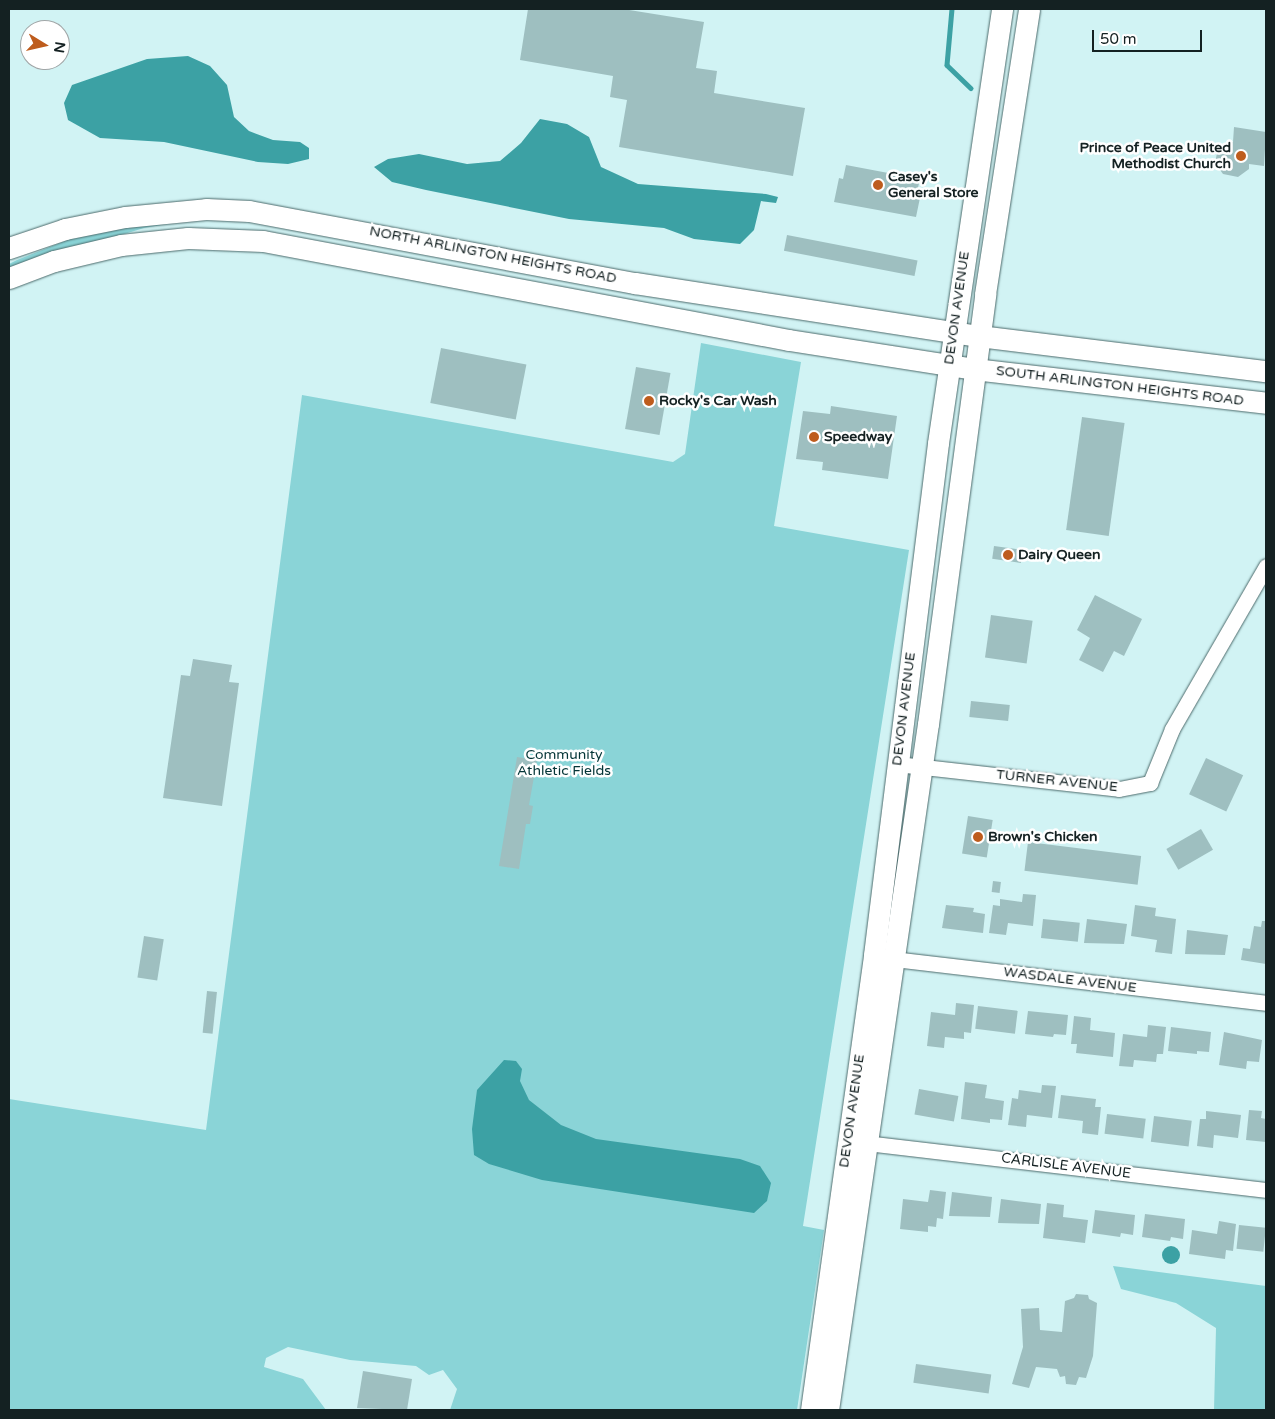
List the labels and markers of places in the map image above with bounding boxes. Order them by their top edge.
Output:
place label: Prince of Peace United Methodist Church [1080,140,1231,172]
marker: Prince of Peace United Methodist Church [1235,150,1247,162]
place label: Casey's General Store [888,169,978,202]
marker: Casey's General Store [872,179,884,191]
place label: Rocky's Car Wash [659,393,777,409]
marker: Rocky's Car Wash [643,395,655,407]
place label: Speedway [824,429,892,445]
marker: Speedway [808,431,820,443]
place label: Dairy Queen [1018,547,1100,563]
marker: Dairy Queen [1002,549,1014,561]
place label: Brown's Chicken [988,829,1097,845]
marker: Brown's Chicken [972,831,984,843]

